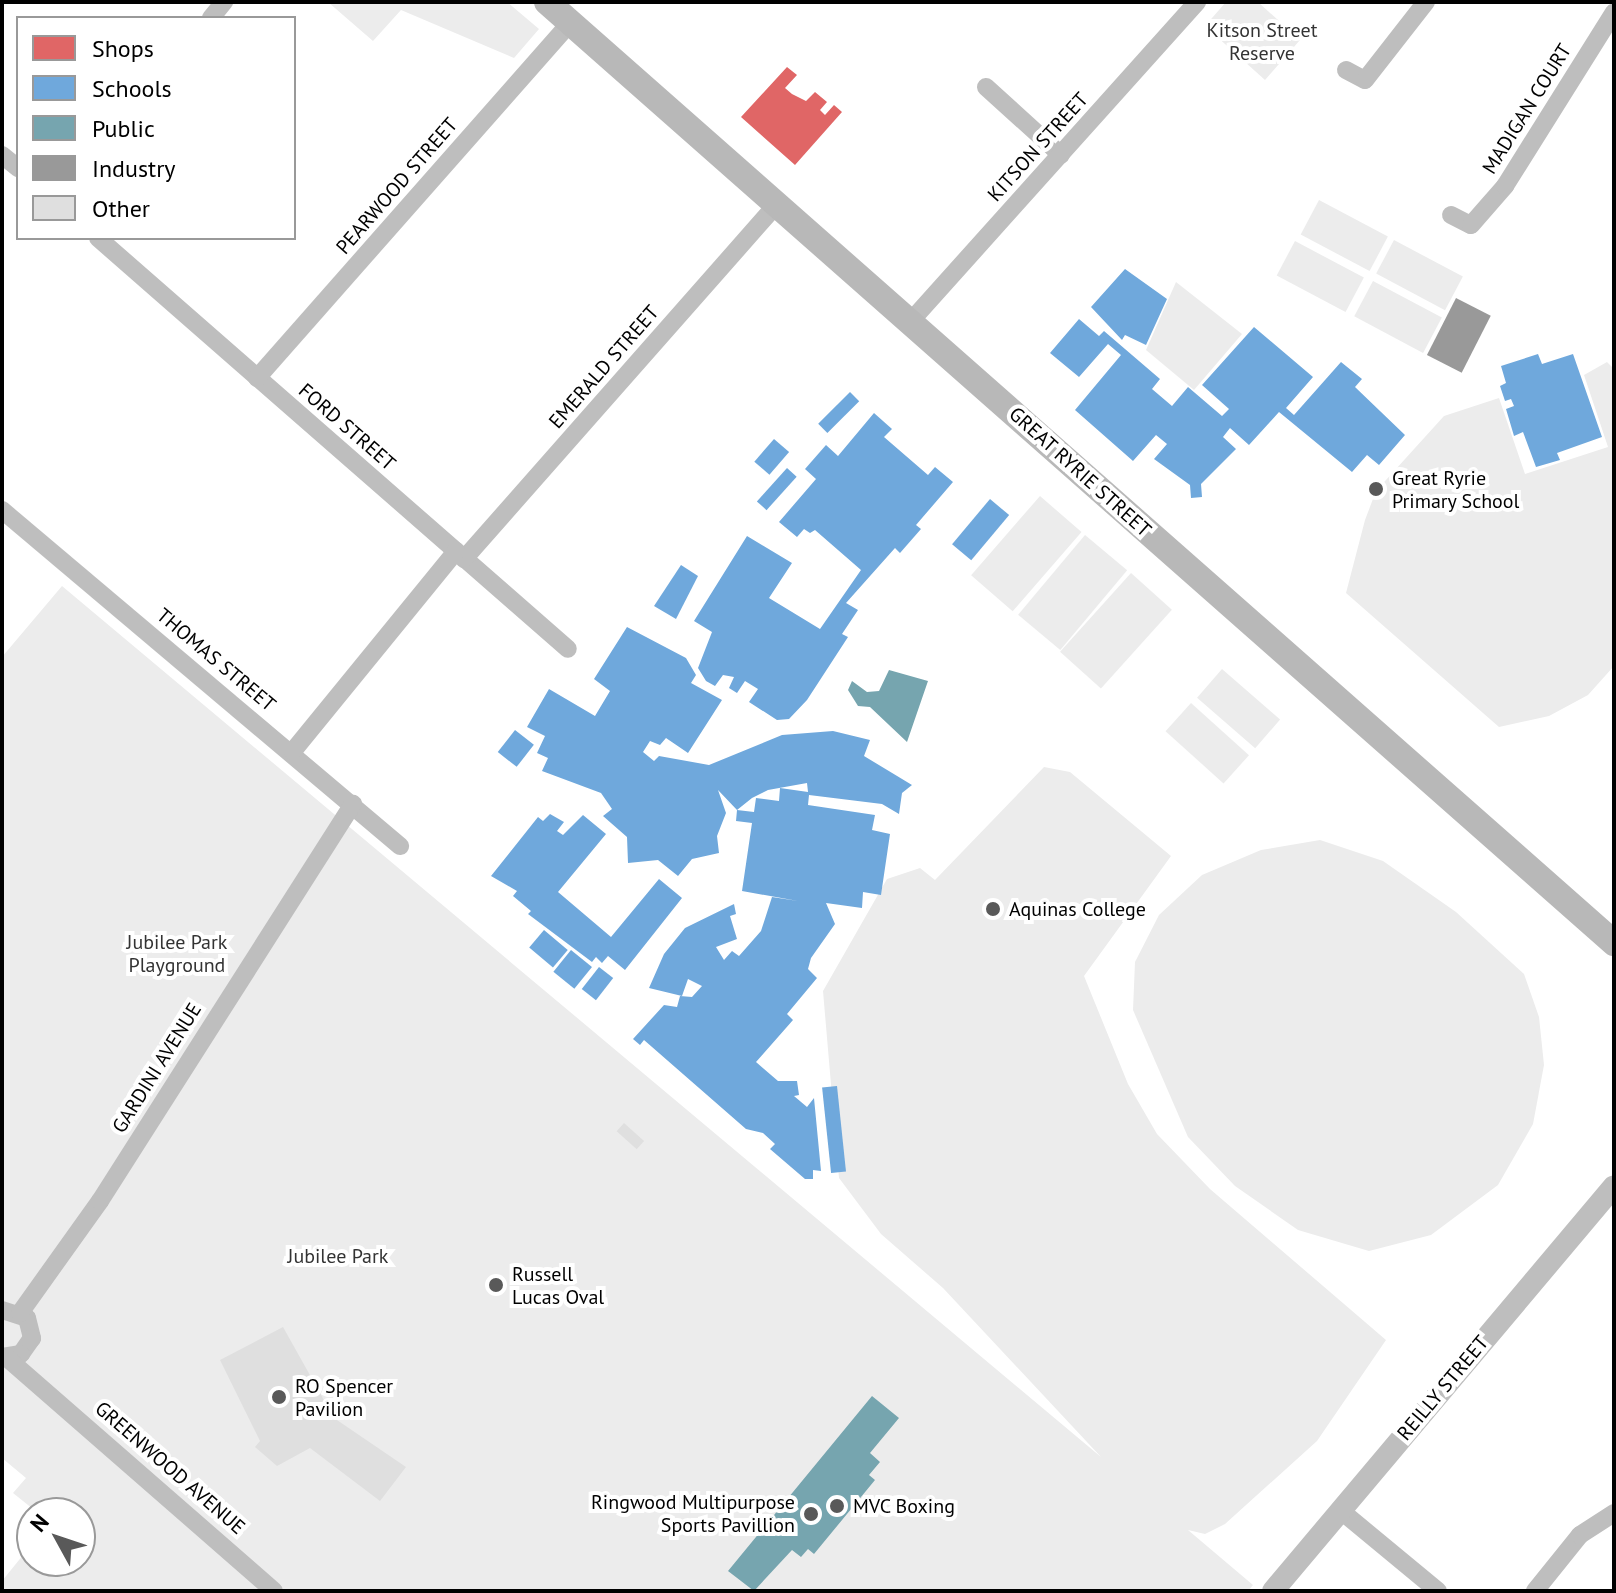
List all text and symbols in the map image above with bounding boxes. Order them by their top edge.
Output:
legend [16,16,296,240]
park label: Kitson Street Reserve [1207,18,1317,65]
text: Shops [92,33,154,64]
street label: MADIGAN COURT [1477,40,1577,178]
text: Schools [92,73,172,104]
street label: KITSON STREET [983,88,1093,206]
text: Public [92,113,155,144]
street label: PEARWOOD STREET [331,113,463,259]
text: Industry [92,153,176,184]
text: Other [92,193,150,224]
street label: EMERALD STREET [544,301,664,433]
street label: FORD STREET [294,378,400,476]
street label: GREAT RYRIE STREET [1004,402,1156,542]
place label: Great Ryrie Primary School [1392,466,1520,513]
marker: Great Ryrie Primary School [1367,480,1385,498]
street label: THOMAS STREET [152,603,280,717]
place label: Aquinas College [1009,897,1146,921]
marker: Aquinas College [984,900,1002,918]
park label: Jubilee Park Playground [127,930,227,977]
street label: GARDINI AVENUE [107,998,207,1138]
park label: Jubilee Park [288,1244,388,1268]
place label: Russell Lucas Oval [512,1262,604,1309]
marker: Russell Lucas Oval [487,1276,505,1294]
street label: REILLY STREET [1392,1331,1494,1445]
place label: RO Spencer Pavilion [295,1374,393,1421]
marker: RO Spencer Pavilion [270,1388,288,1406]
street label: GREENWOOD AVENUE [90,1396,250,1540]
place label: Ringwood Multipurpose Sports Pavillion [591,1490,795,1537]
place label: MVC Boxing [853,1494,956,1518]
north arrow [16,1497,96,1577]
marker: MVC Boxing [828,1497,846,1515]
marker: Ringwood Multipurpose Sports Pavillion [802,1505,820,1523]
text: N [24,1508,55,1537]

